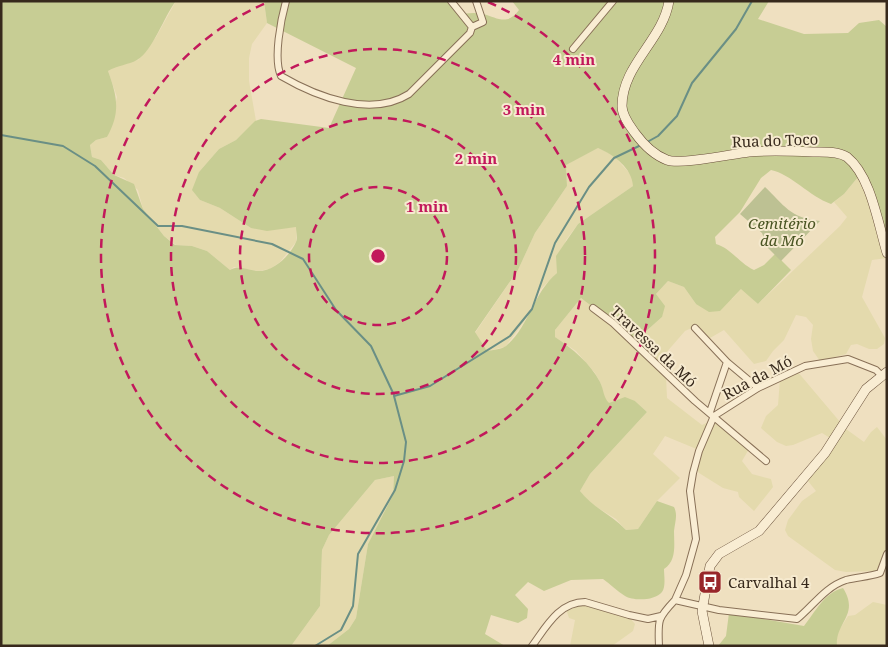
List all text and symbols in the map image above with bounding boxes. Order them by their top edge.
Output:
text: 4 min [553,49,595,69]
text: 3 min [503,99,545,119]
street label: Rua do Toco [731,128,819,152]
text: 2 min [455,148,497,168]
text: 1 min [406,196,448,216]
park label: Cemitério da Mó [748,213,816,250]
centre of rings [369,247,387,265]
street label: Travessa da Mó [606,301,702,391]
street label: Rua da Mó [719,350,795,404]
bus stop icon: Carvalhal 4 [697,569,723,595]
place label: Carvalhal 4 [728,572,810,592]

